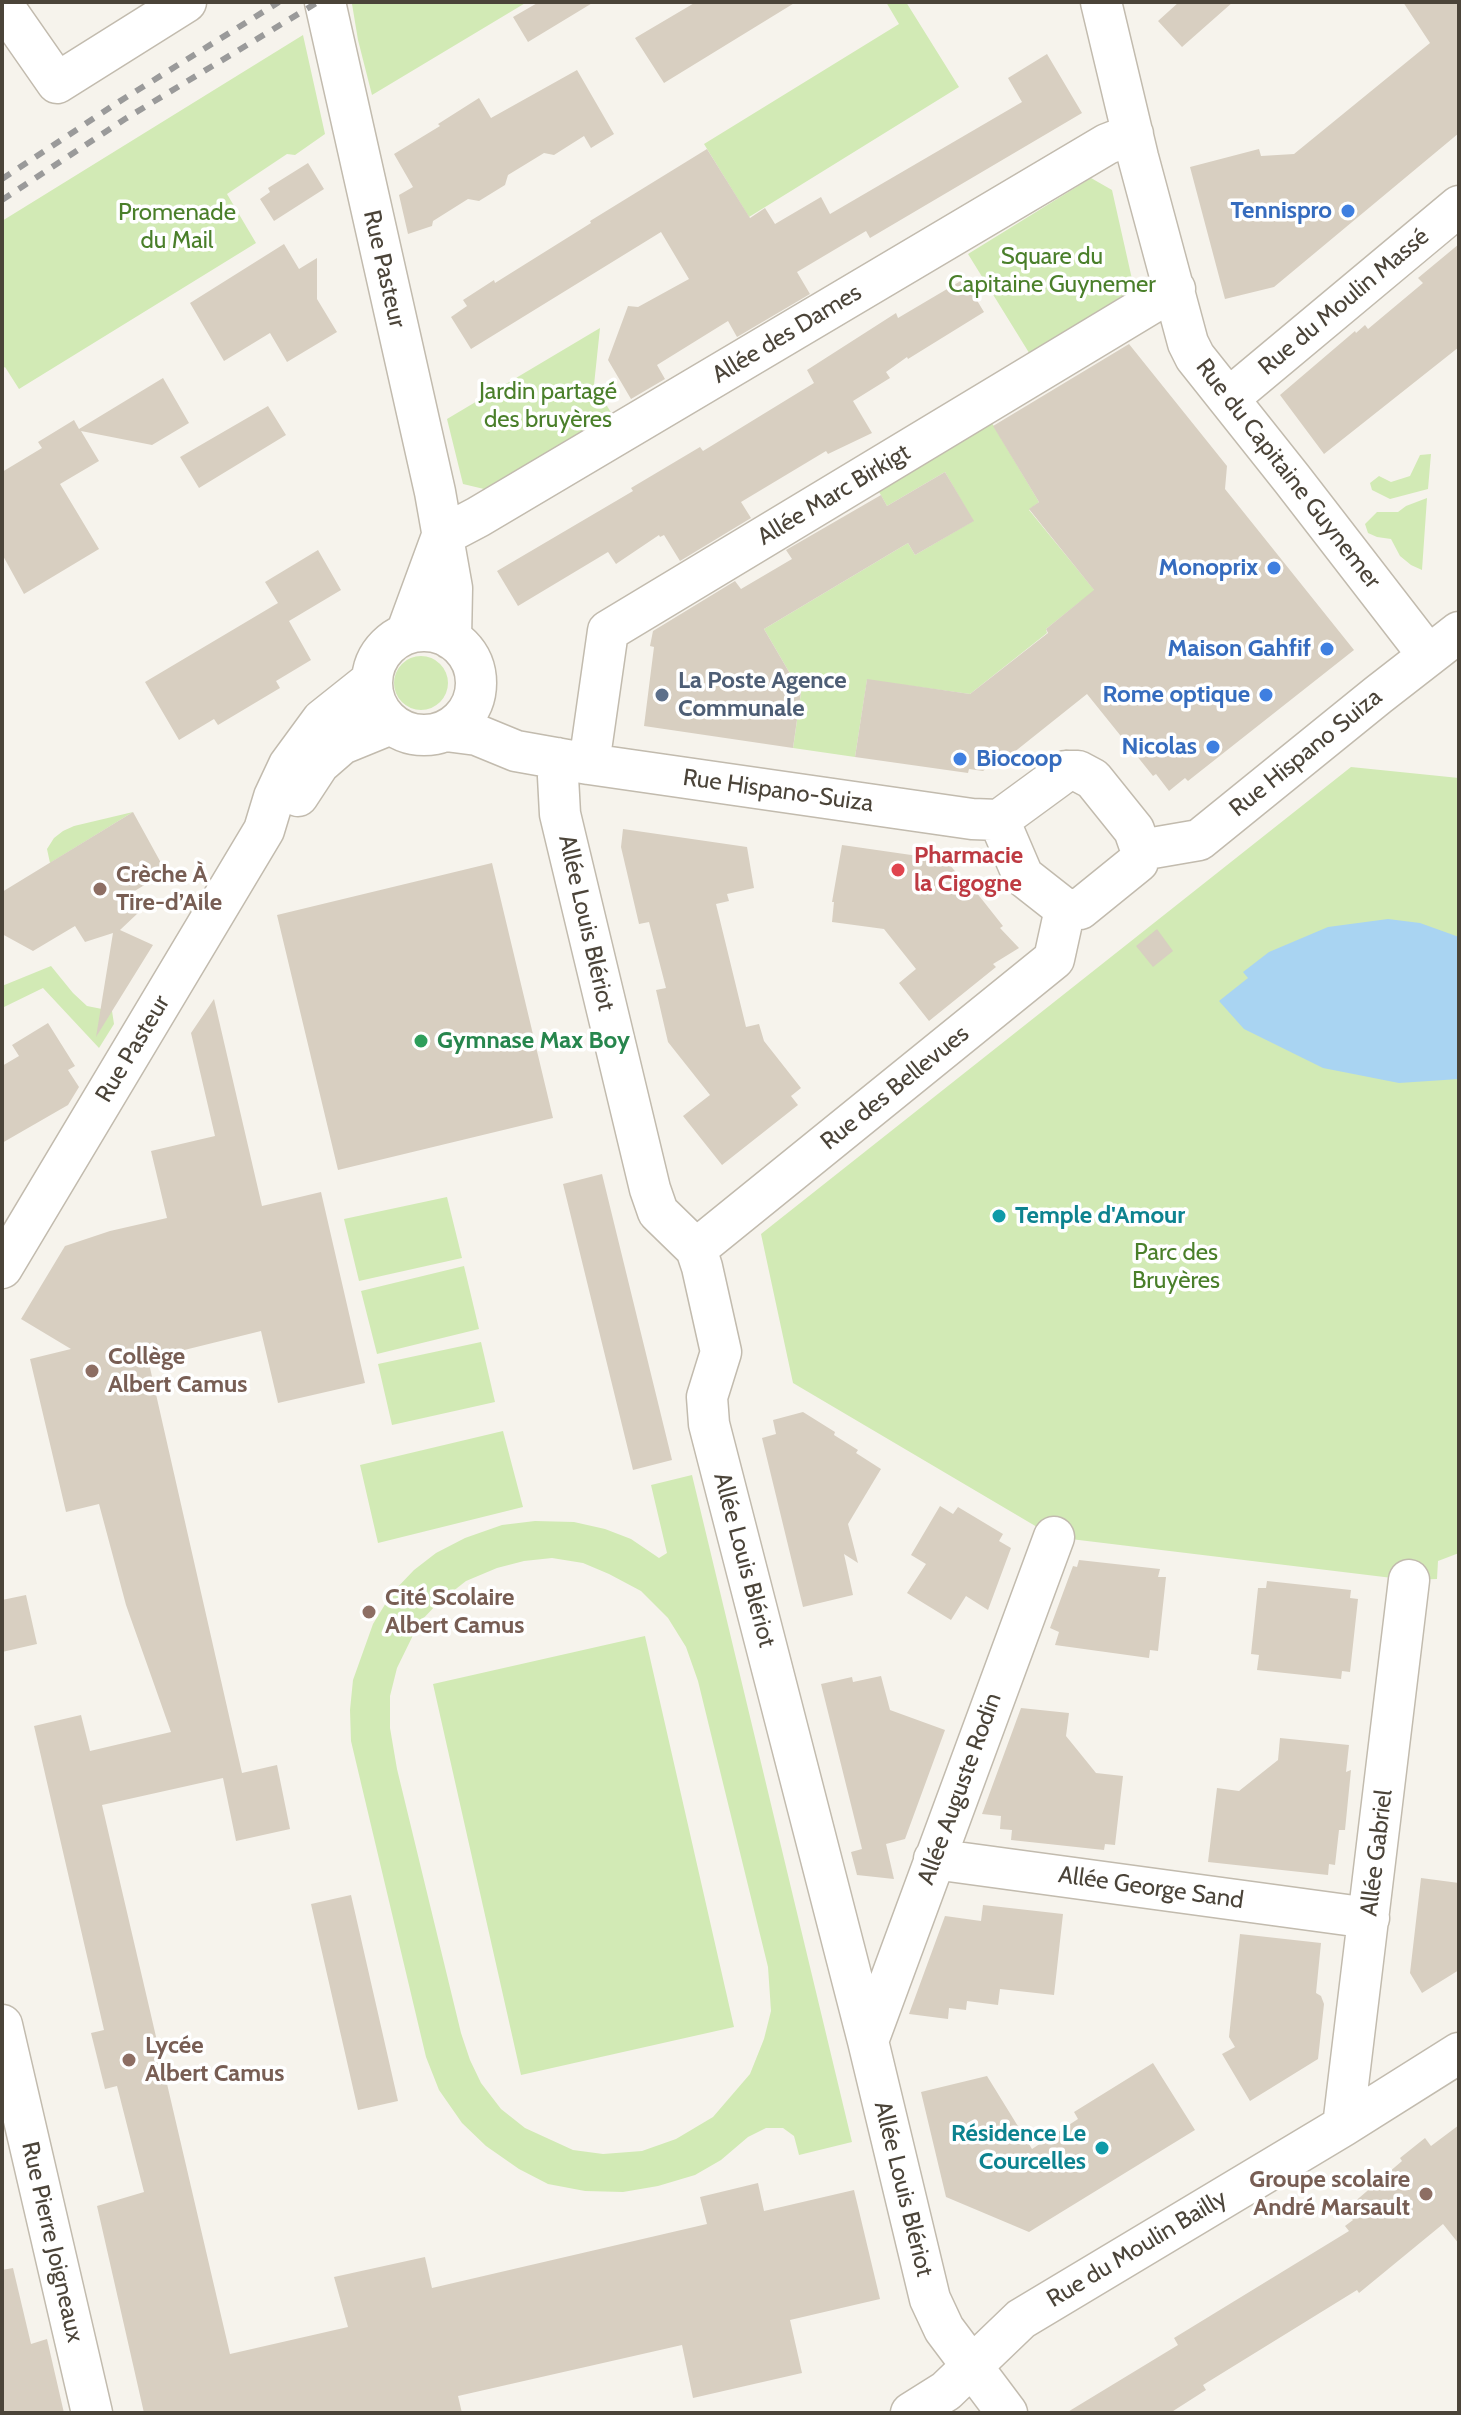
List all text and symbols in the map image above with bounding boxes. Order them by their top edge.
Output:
place label: Tennispro [1231,197,1332,225]
park label: Promenade du Mail [118,199,236,255]
marker: Tennispro [1339,202,1357,220]
street label: Rue Pasteur [357,207,411,331]
street label: Rue du Moulin Massé [1253,222,1435,382]
park label: Square du Capitaine Guynemer [948,243,1156,299]
street label: Allée des Dames [707,278,867,390]
street label: Rue du Capitaine Guynemer [1189,353,1387,595]
park label: Jardin partagé des bruyères [479,378,617,434]
street label: Allée Marc Birkigt [752,438,916,552]
place label: Monoprix [1159,554,1258,582]
marker: Monoprix [1265,559,1283,577]
place label: Maison Gahfif [1168,635,1311,663]
marker: Maison Gahfif [1318,640,1336,658]
place label: La Poste Agence Communale [678,667,847,723]
place label: Rome optique [1103,681,1250,709]
street label: Rue Hispano Suiza [1224,683,1388,823]
marker: La Poste Agence Communale [653,686,671,704]
marker: Rome optique [1257,686,1275,704]
place label: Nicolas [1122,733,1197,761]
marker: Nicolas [1204,738,1222,756]
place label: Biocoop [976,745,1062,773]
marker: Biocoop [951,750,969,768]
street label: Rue Hispano-Suiza [681,763,875,819]
street label: Allée Louis Blériot [552,832,620,1014]
place label: Pharmacie la Cigogne [914,842,1023,898]
place label: Crèche À Tire-d’Aile [116,861,222,917]
marker: Pharmacie la Cigogne [889,861,907,879]
marker: Crèche À Tire-d’Aile [91,880,109,898]
street label: Rue Pasteur [90,990,176,1108]
street label: Rue des Bellevues [815,1020,975,1156]
place label: Gymnase Max Boy [437,1027,630,1055]
marker: Gymnase Max Boy [412,1032,430,1050]
place label: Temple d'Amour [1015,1202,1185,1230]
marker: Temple d'Amour [990,1207,1008,1225]
park label: Parc des Bruyères [1132,1239,1220,1295]
place label: Collège Albert Camus [108,1343,247,1399]
marker: Collège Albert Camus [83,1362,101,1380]
street label: Allée Louis Blériot [707,1470,781,1650]
place label: Cité Scolaire Albert Camus [385,1584,524,1640]
marker: Cité Scolaire Albert Camus [360,1603,378,1621]
street label: Allée Auguste Rodin [912,1689,1008,1889]
street label: Allée Gabriel [1355,1788,1399,1918]
street label: Allée George Sand [1057,1861,1245,1915]
place label: Lycée Albert Camus [145,2032,284,2088]
marker: Lycée Albert Camus [120,2051,138,2069]
street label: Allée Louis Blériot [867,2098,939,2280]
place label: Résidence Le Courcelles [951,2120,1086,2176]
street label: Rue Pierre Joigneaux [15,2139,89,2345]
marker: Résidence Le Courcelles [1093,2139,1111,2157]
place label: Groupe scolaire André Marsault [1249,2166,1410,2222]
street label: Rue du Moulin Bailly [1042,2184,1232,2314]
marker: Groupe scolaire André Marsault [1417,2185,1435,2203]

